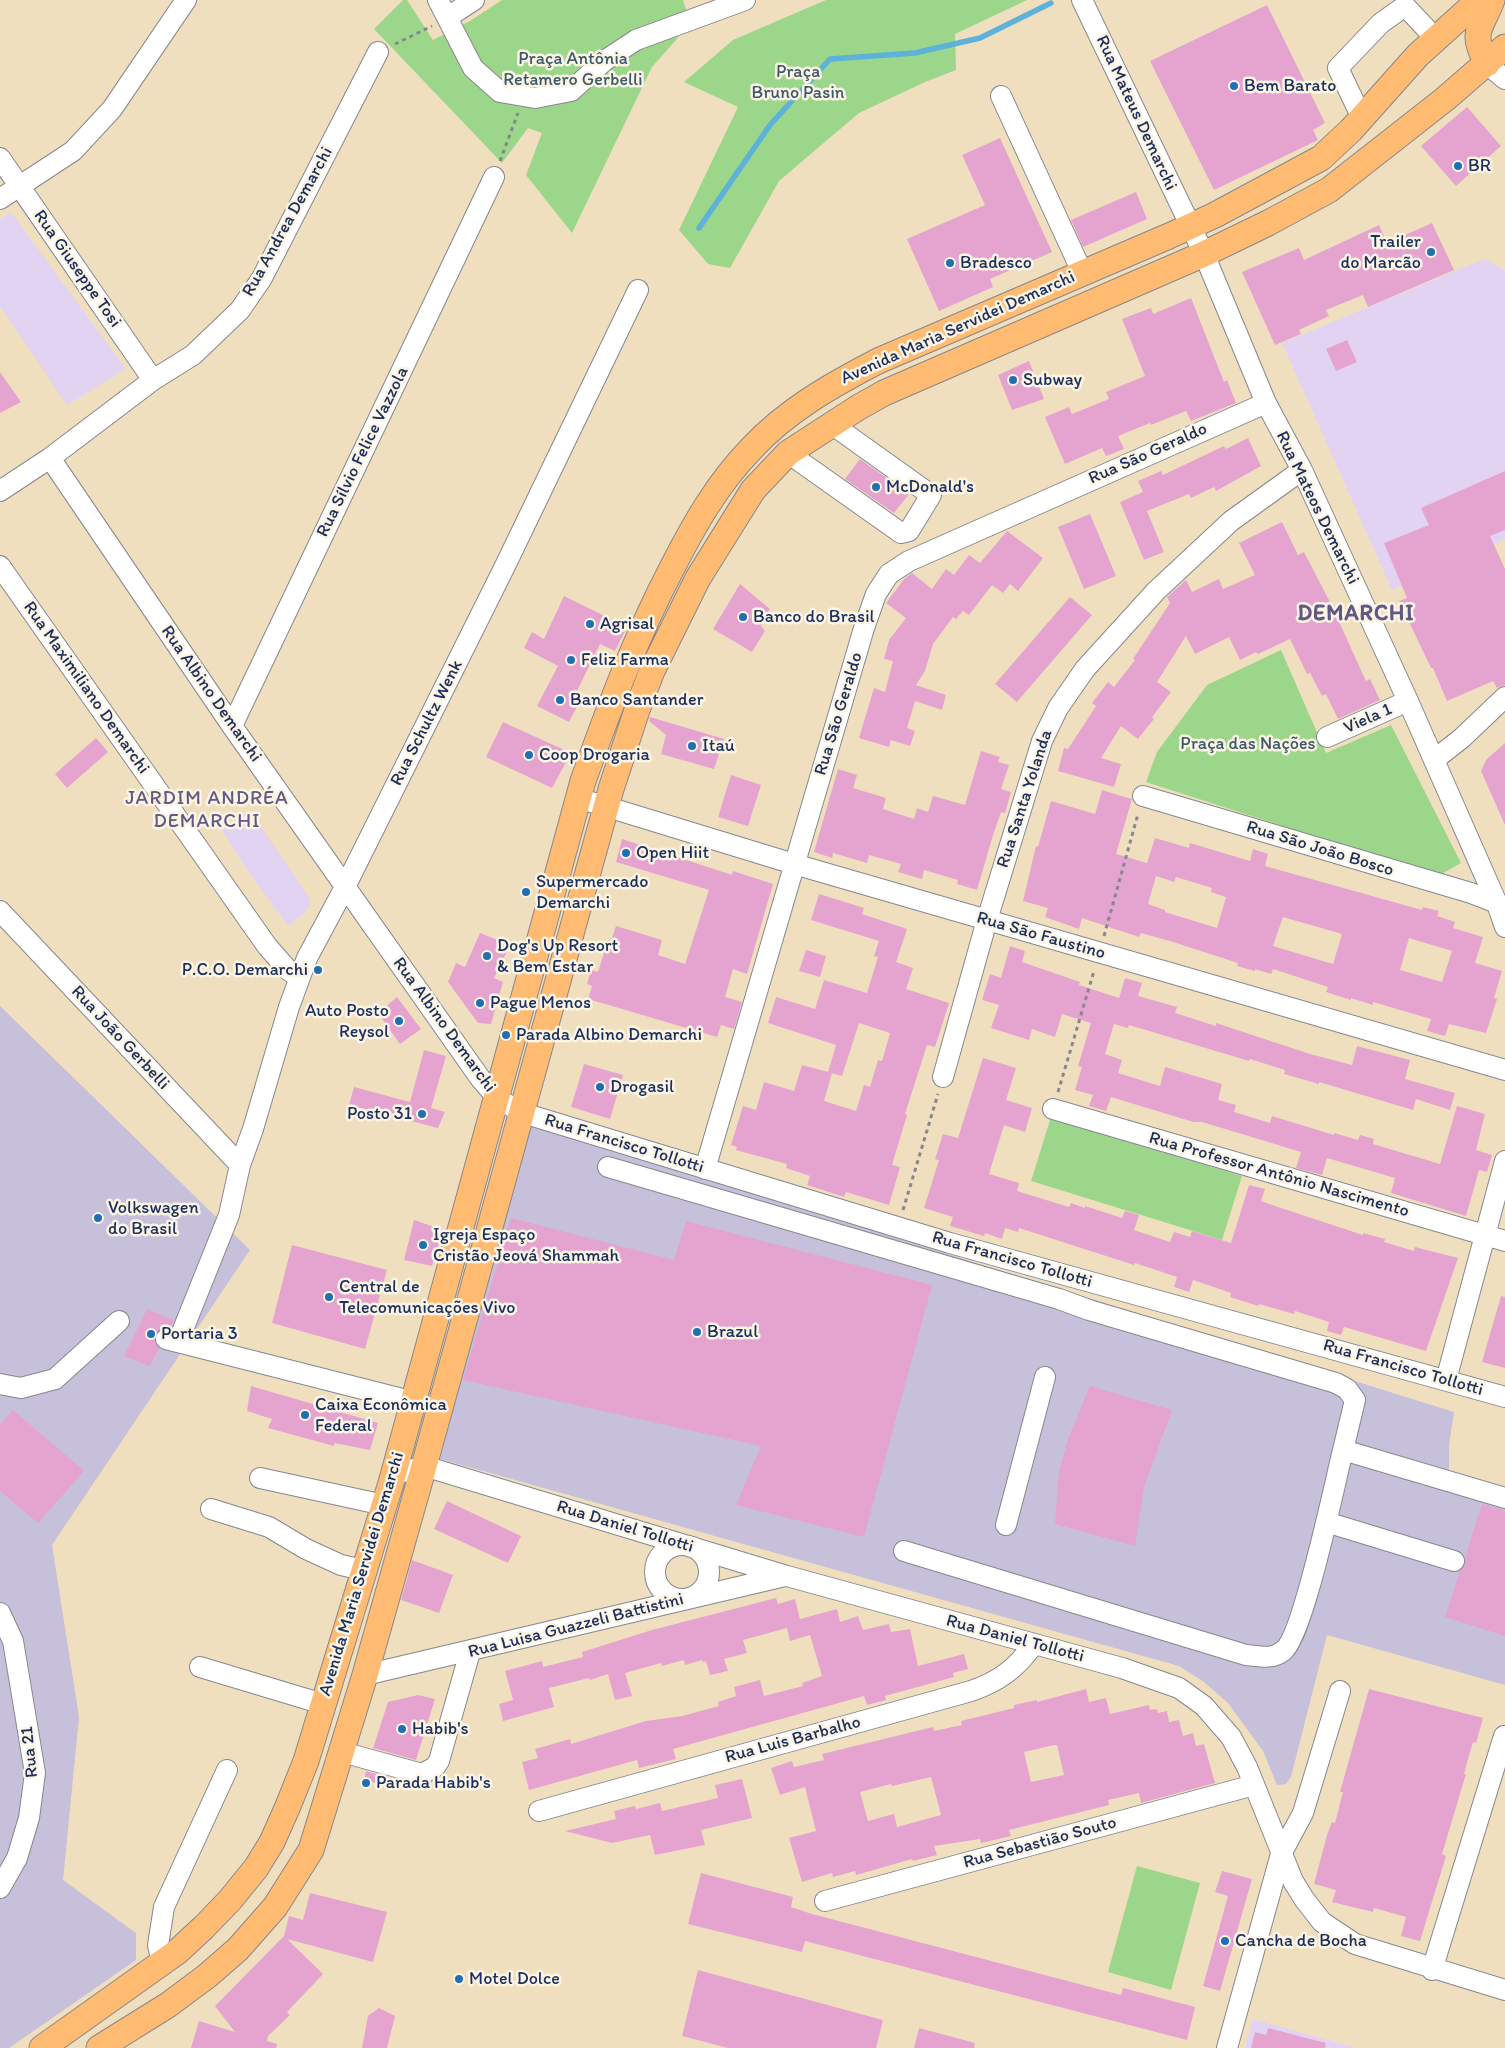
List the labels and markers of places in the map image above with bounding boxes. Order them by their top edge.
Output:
place label: Bem Barato [1244,75,1336,97]
marker: Bem Barato [1228,80,1240,92]
place label: BR [1468,155,1491,177]
marker: BR [1452,160,1464,172]
place label: Trailer do Marcão [1340,231,1421,274]
marker: Trailer do Marcão [1425,246,1437,258]
place label: Bradesco [960,252,1032,274]
marker: Bradesco [944,257,956,269]
place label: Subway [1023,369,1082,391]
marker: Subway [1007,374,1019,386]
place label: McDonald's [886,476,974,498]
marker: McDonald's [870,481,882,493]
place label: Banco do Brasil [753,606,875,628]
marker: Banco do Brasil [737,611,749,623]
place label: Agrisal [600,613,654,635]
marker: Agrisal [584,618,596,630]
place label: Feliz Farma [581,649,669,671]
marker: Feliz Farma [565,654,577,666]
place label: Banco Santander [570,689,703,711]
marker: Banco Santander [554,694,566,706]
place label: Itaú [702,735,735,757]
marker: Itaú [686,740,698,752]
place label: Coop Drogaria [539,744,650,766]
marker: Coop Drogaria [523,749,535,761]
place label: Open Hiit [636,842,709,864]
marker: Open Hiit [620,847,632,859]
place label: Supermercado Demarchi [536,871,648,914]
marker: Supermercado Demarchi [520,886,532,898]
place label: Dog's Up Resort & Bem Estar [497,935,618,978]
marker: Dog's Up Resort & Bem Estar [481,950,493,962]
place label: P.C.O. Demarchi [182,959,308,981]
marker: P.C.O. Demarchi [312,964,324,976]
place label: Pague Menos [490,992,591,1014]
marker: Pague Menos [474,997,486,1009]
place label: Auto Posto Reysol [305,1000,389,1042]
marker: Auto Posto Reysol [393,1015,405,1027]
place label: Parada Albino Demarchi [516,1024,702,1046]
marker: Parada Albino Demarchi [500,1029,512,1041]
place label: Drogasil [610,1076,674,1098]
marker: Drogasil [594,1081,606,1093]
place label: Posto 31 [347,1103,412,1125]
marker: Posto 31 [416,1108,428,1120]
place label: Volkswagen do Brasil [108,1197,199,1240]
marker: Volkswagen do Brasil [92,1212,104,1224]
place label: Igreja Espaço Cristão Jeová Shammah [433,1224,619,1266]
marker: Igreja Espaço Cristão Jeová Shammah [417,1239,429,1251]
place label: Central de Telecomunicações Vivo [339,1276,515,1318]
marker: Central de Telecomunicações Vivo [323,1291,335,1303]
place label: Brazul [707,1321,758,1343]
place label: Portaria 3 [161,1323,238,1345]
marker: Brazul [691,1326,703,1338]
marker: Portaria 3 [145,1328,157,1340]
place label: Caixa Econômica Federal [315,1394,447,1436]
marker: Caixa Econômica Federal [299,1409,311,1421]
place label: Habib's [412,1718,469,1740]
marker: Habib's [396,1723,408,1735]
place label: Parada Habib's [376,1772,491,1794]
marker: Parada Habib's [360,1777,372,1789]
place label: Cancha de Bocha [1235,1930,1367,1952]
marker: Cancha de Bocha [1219,1935,1231,1947]
place label: Motel Dolce [469,1968,560,1990]
marker: Motel Dolce [453,1973,465,1985]

